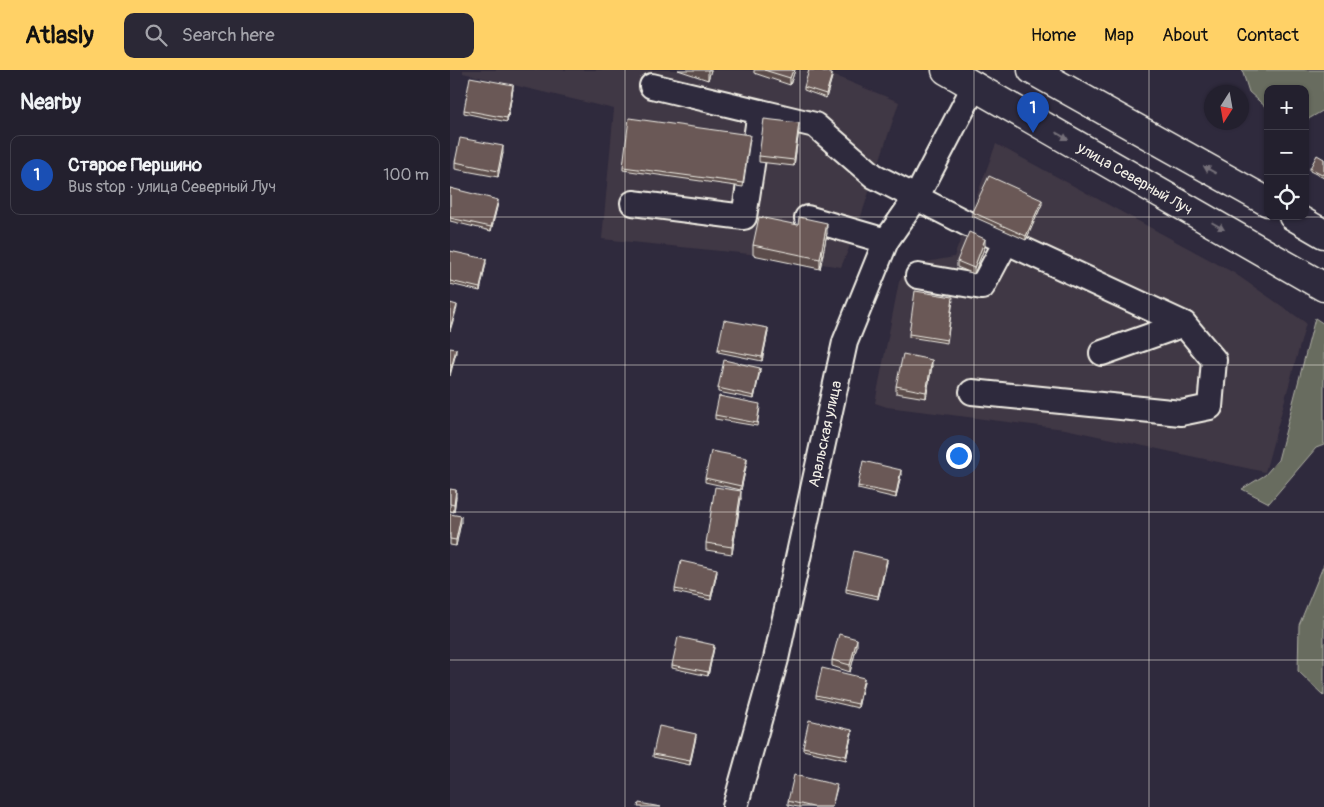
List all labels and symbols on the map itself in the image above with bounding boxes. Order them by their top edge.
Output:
north arrow [1204,85,1249,130]
pin: 1 [1017,92,1049,133]
one-way arrow [1055,132,1069,140]
street label: улица Северный Луч [1073,137,1196,219]
one-way arrow [1203,166,1217,174]
one-way arrow [1211,221,1225,230]
street label: Аральская улица [804,379,846,489]
your location [946,443,972,469]

